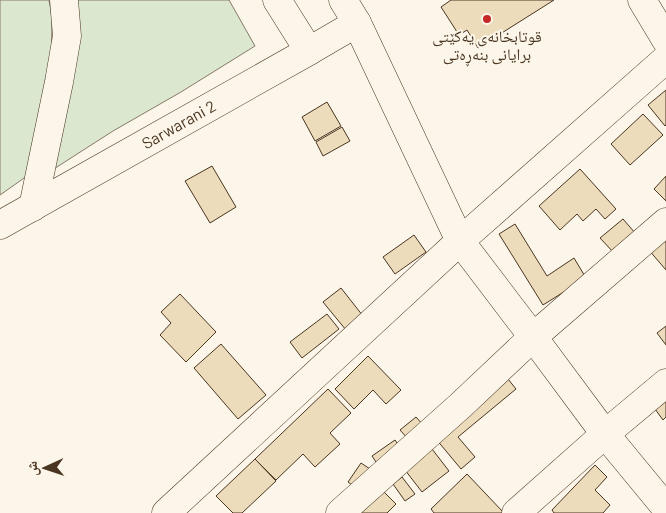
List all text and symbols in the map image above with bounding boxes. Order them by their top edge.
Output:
marker: قوتابخانەی یەکێتی برایانی بنەڕەتی [481,13,493,25]
place label: قوتابخانەی یەکێتی برایانی بنەڕەتی [432,26,542,67]
street label: Sarwarani 2 [138,96,219,152]
north arrow [20,443,70,493]
text: ش [23,461,41,477]

